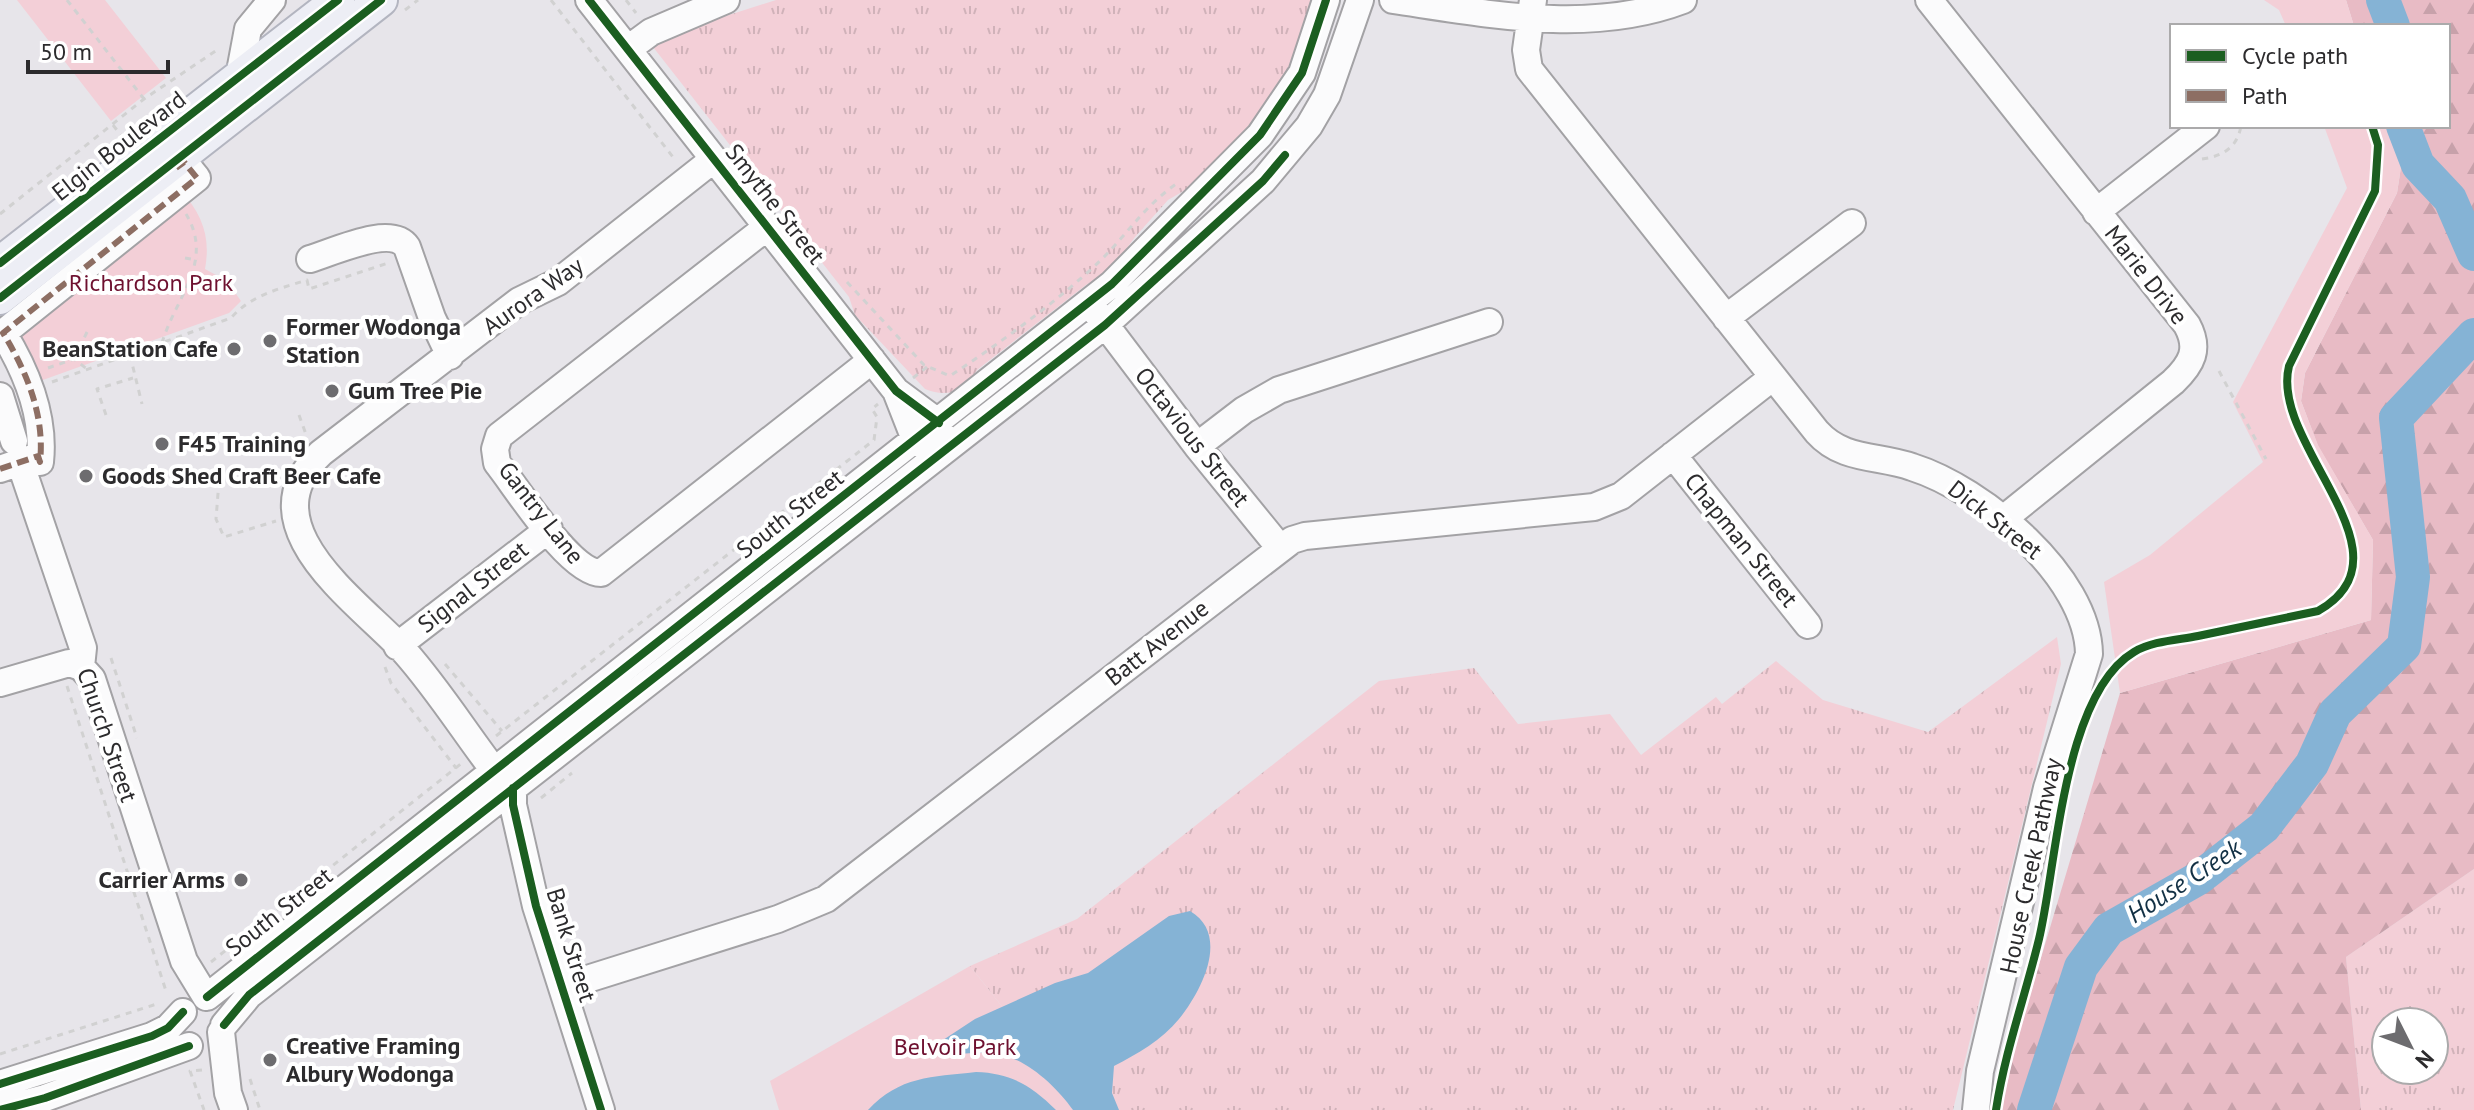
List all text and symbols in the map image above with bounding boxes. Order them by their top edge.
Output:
scale bar [28,24,168,74]
legend [2170,24,2450,128]
text: 50 m [40,36,92,67]
text: Cycle path [2242,40,2348,71]
text: Path [2242,80,2288,111]
street label: Elgin Boulevard [45,84,192,208]
street label: Smythe Street [719,137,832,270]
street label: Marie Drive [2098,219,2195,331]
street label: Aurora Way [476,250,589,342]
park label: Richardson Park [69,267,234,298]
place label: Former Wodonga Station [286,311,461,370]
marker: Former Wodonga Station [261,332,279,350]
place label: BeanStation Cafe [42,333,218,364]
marker: BeanStation Cafe [225,340,243,358]
street label: Octavious Street [1128,361,1257,513]
place label: Gum Tree Pie [348,375,482,406]
marker: Gum Tree Pie [323,382,341,400]
place label: F45 Training [178,428,306,459]
marker: F45 Training [153,435,171,453]
street label: Gantry Lane [492,455,591,570]
place label: Goods Shed Craft Beer Cafe [102,460,381,491]
street label: South Street [730,462,849,565]
street label: Chapman Street [1678,466,1805,613]
marker: Goods Shed Craft Beer Cafe [77,467,95,485]
street label: Dick Street [1942,473,2049,566]
street label: Signal Street [411,534,534,639]
street label: Batt Avenue [1099,593,1215,693]
street label: Church Street [70,664,145,806]
street label: House Creek Pathway [1992,755,2069,977]
water label: House Creek [2120,831,2248,930]
street label: South Street [219,860,338,963]
place label: Carrier Arms [99,864,225,895]
marker: Carrier Arms [232,871,250,889]
street label: Bank Street [539,884,603,1006]
north arrow [2370,1006,2450,1086]
place label: Creative Framing Albury Wodonga [286,1030,460,1089]
park label: Belvoir Park [894,1031,1017,1062]
text: N [2410,1045,2440,1074]
marker: Creative Framing Albury Wodonga [261,1051,279,1069]

